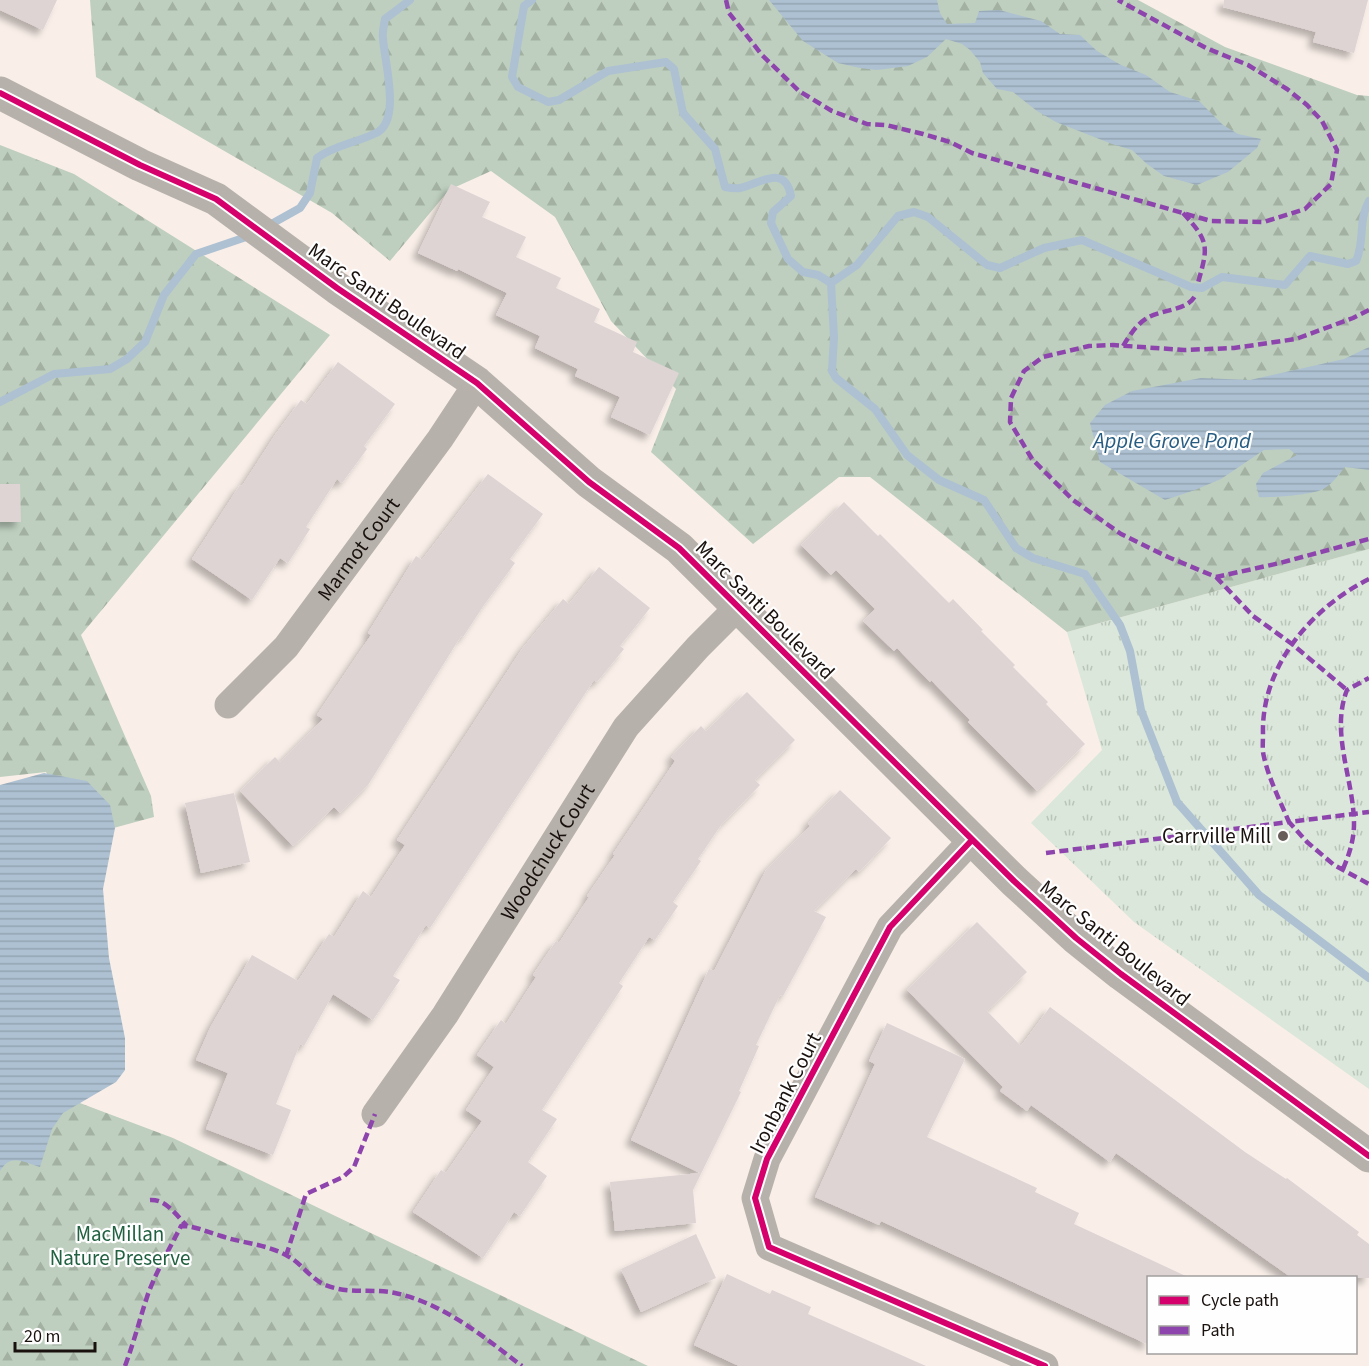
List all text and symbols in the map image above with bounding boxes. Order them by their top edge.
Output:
street label: Marc Santi Boulevard [302,235,472,367]
water label: Apple Grove Pond [1091,425,1252,457]
street label: Marmot Court [310,491,407,607]
street label: Marc Santi Boulevard [689,534,841,686]
street label: Woodchuck Court [493,777,602,926]
place label: Carrville Mill [1162,821,1271,851]
marker: Carrville Mill [1276,829,1290,843]
street label: Marc Santi Boulevard [1033,873,1197,1013]
street label: Ironbank Court [742,1027,828,1159]
park label: MacMillan Nature Preserve [50,1219,190,1273]
legend [1147,1276,1357,1354]
text: Cycle path [1201,1288,1279,1313]
scale bar [15,1315,94,1353]
text: Path [1201,1318,1235,1343]
text: 20 m [24,1324,60,1349]

